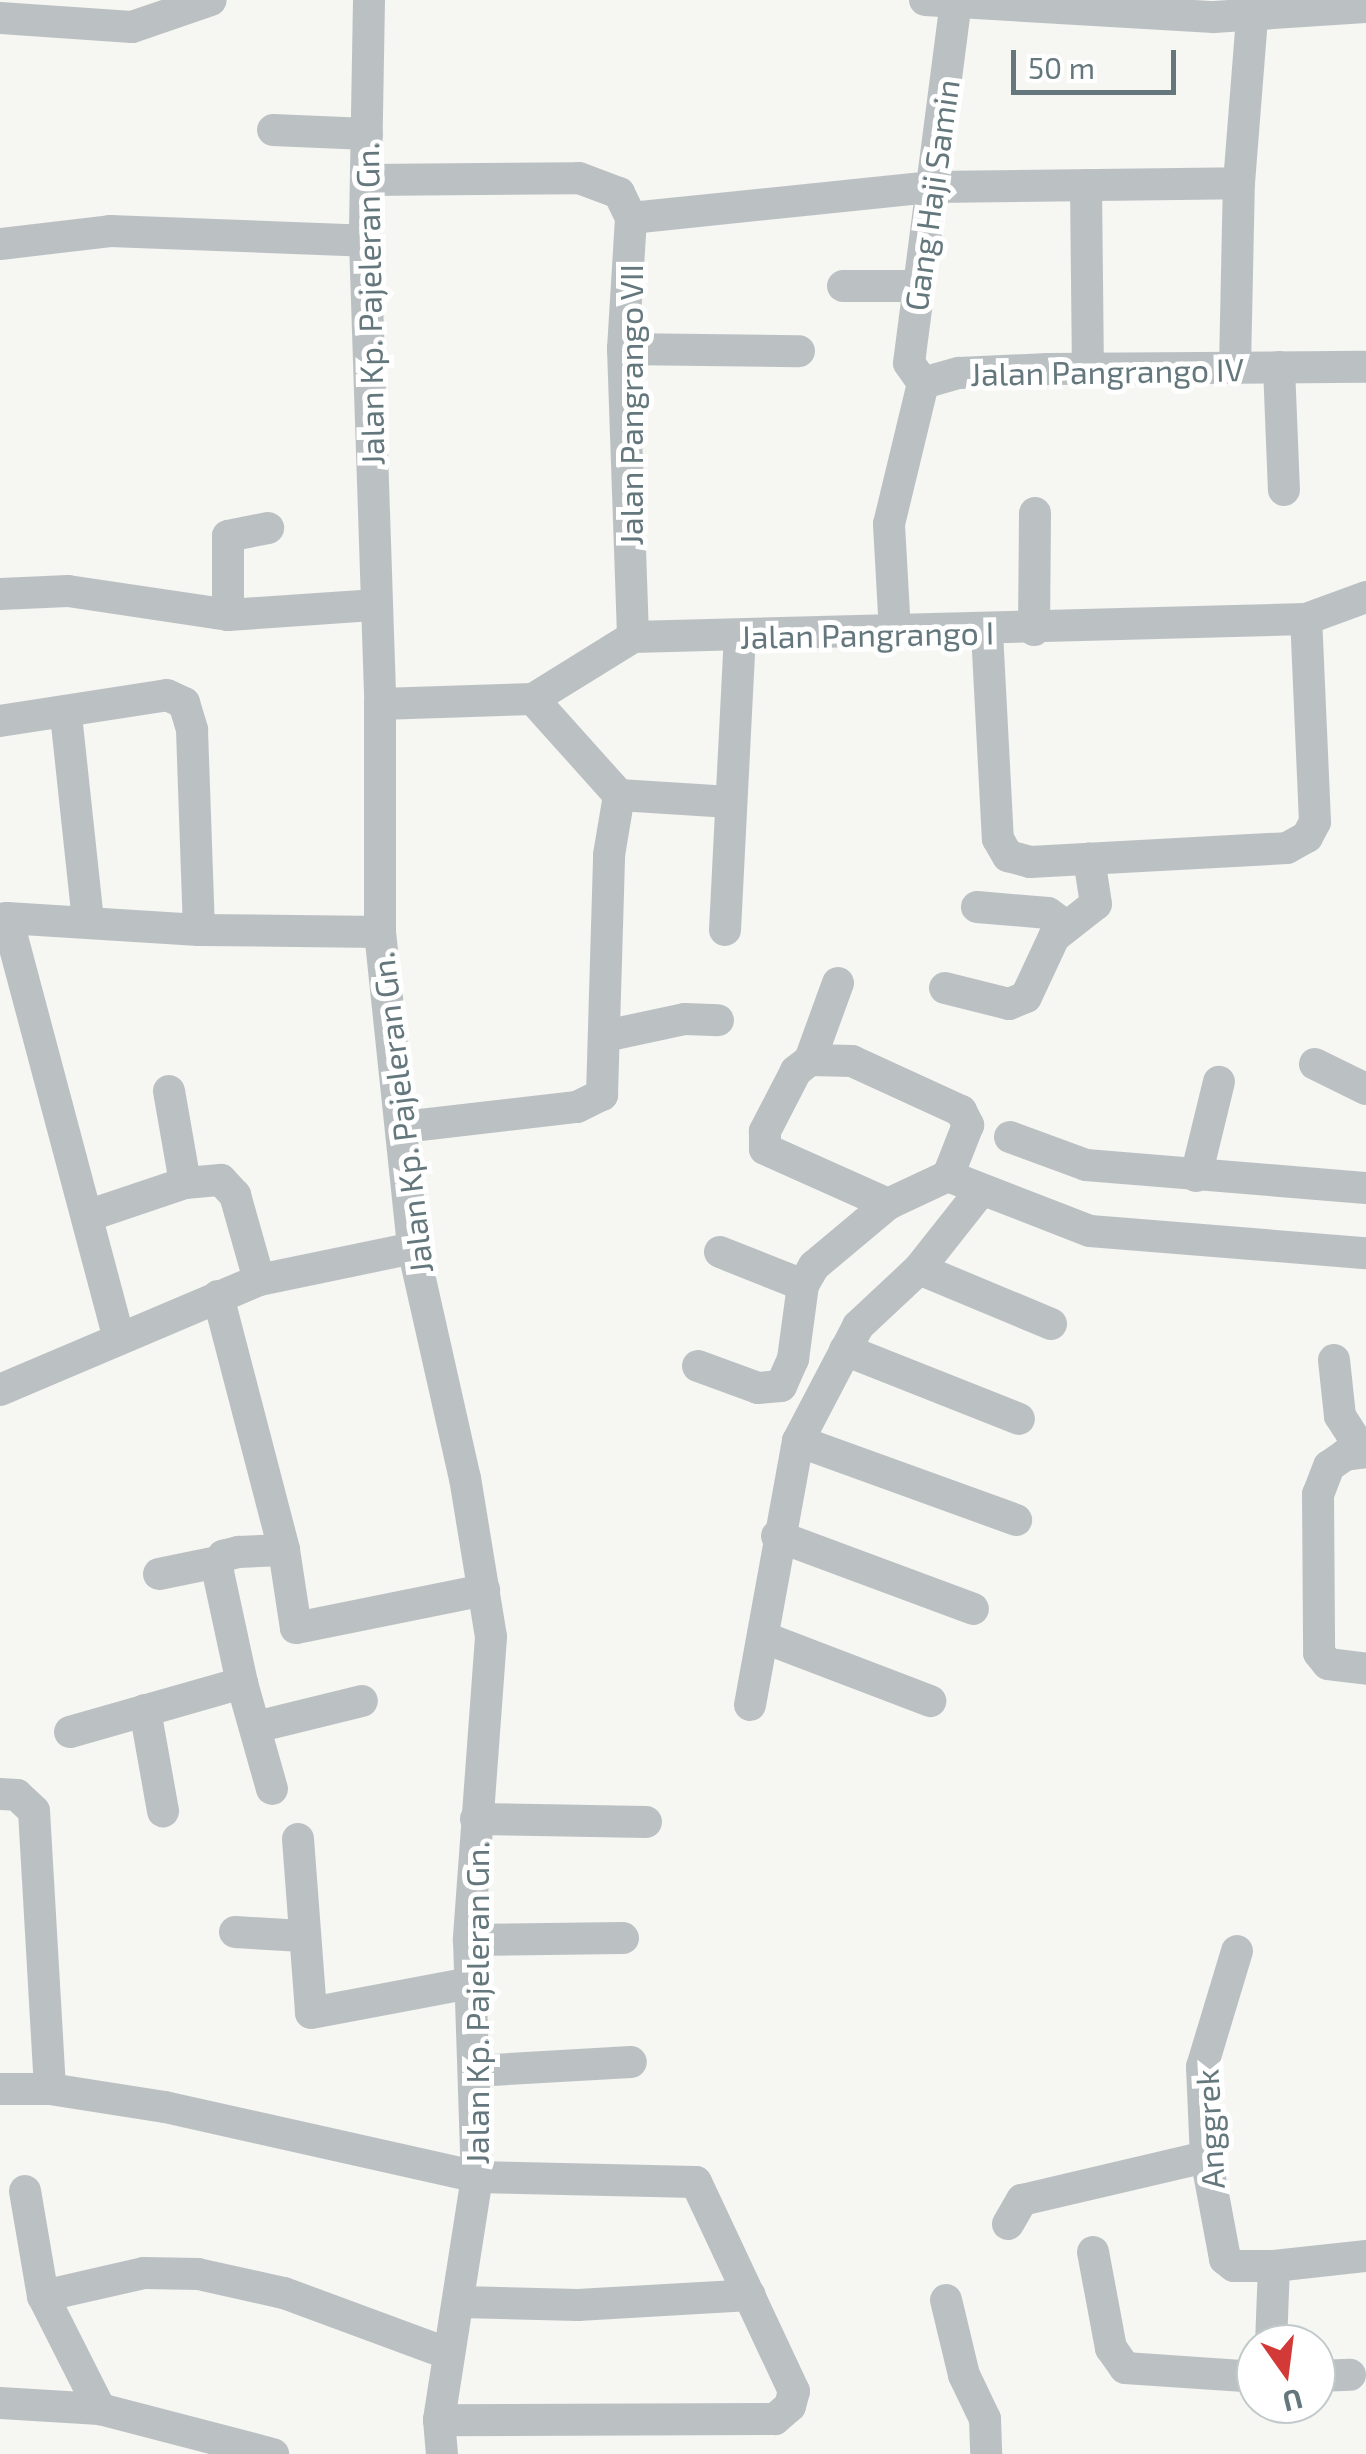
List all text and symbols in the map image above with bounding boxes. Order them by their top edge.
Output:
scale bar [1016,30,1181,92]
text: 50 m [1028,49,1095,85]
street label: Gang Haji Samin [896,77,966,313]
street label: Jalan Kp. Pajeleran Gn. [347,142,391,466]
street label: Jalan Pangrango VII [611,264,649,546]
street label: Jalan Pangrango IV [970,349,1244,393]
street label: Jalan Pangrango I [739,613,995,655]
street label: Jalan Kp. Pajeleran Gn. [362,950,440,1276]
street label: Jalan Kp. Pajeleran Gn. [457,1841,495,2165]
street label: Anggrek [1187,2068,1231,2190]
north arrow [1236,2324,1336,2424]
text: U [1279,2382,1306,2420]

